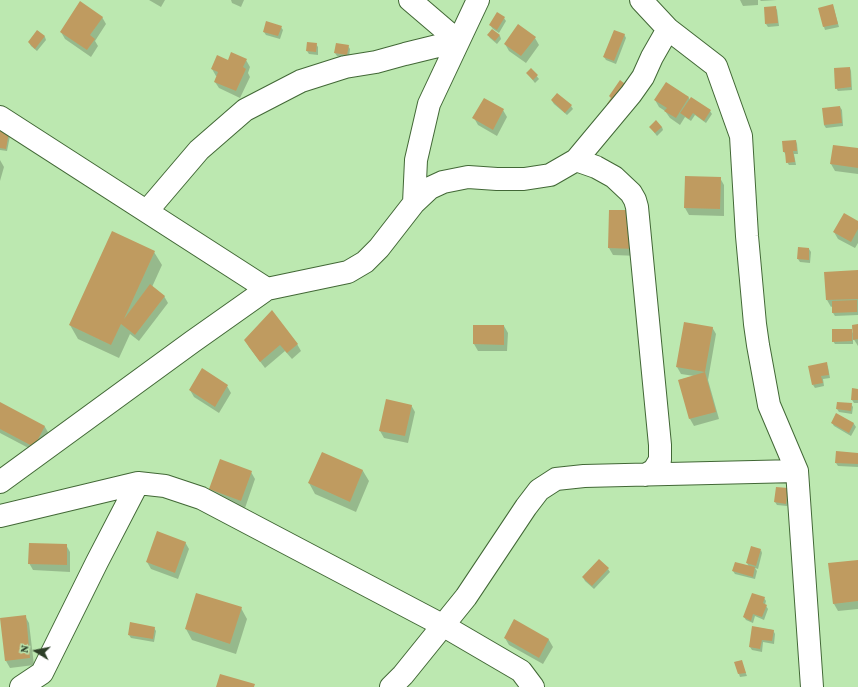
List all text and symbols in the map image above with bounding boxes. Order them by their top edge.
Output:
north arrow [16,631,56,671]
text: N [18,644,31,654]

